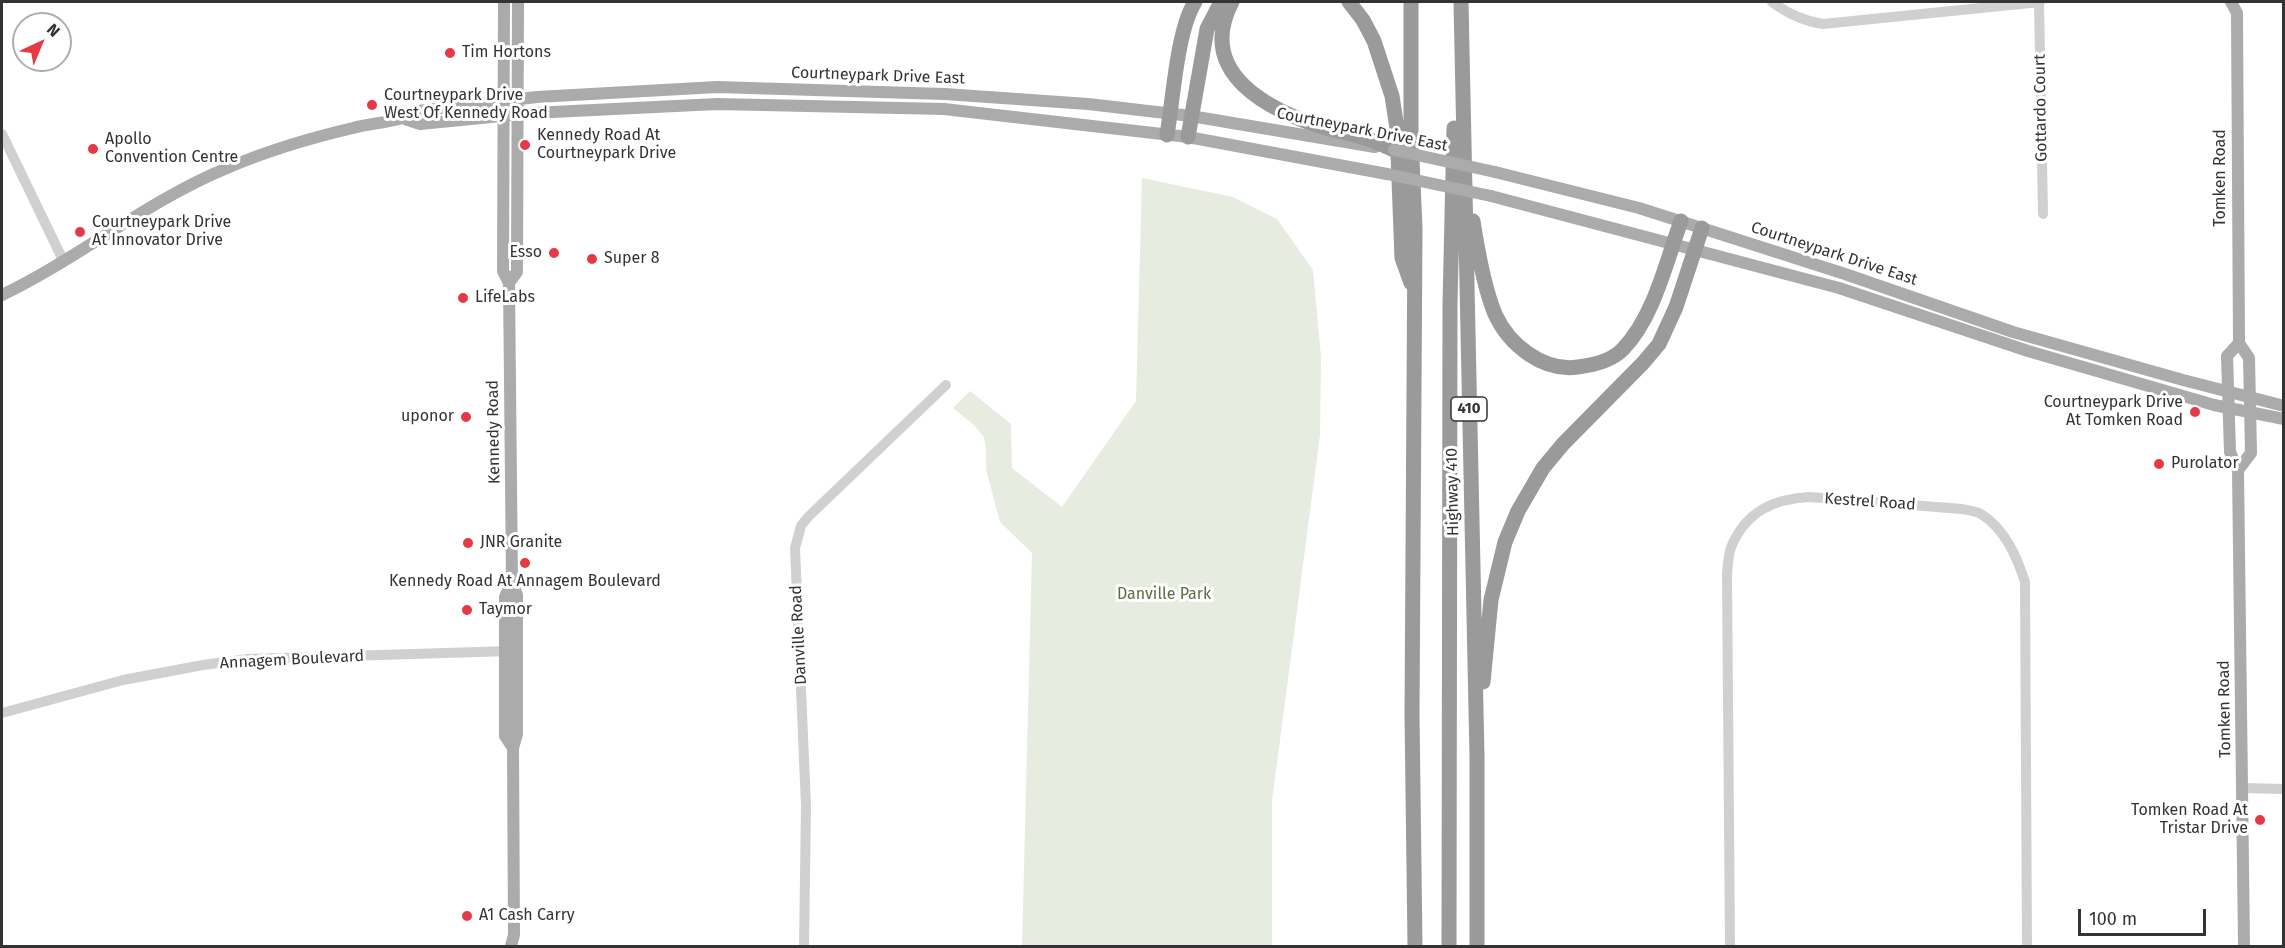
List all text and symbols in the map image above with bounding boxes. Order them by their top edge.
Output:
north arrow [12,12,72,72]
text: N [43,20,64,41]
place label: Tim Hortons [462,43,551,63]
marker: Tim Hortons [443,46,457,60]
street label: Gottardo Court [2030,54,2052,162]
street label: Courtneypark Drive East [791,63,965,89]
place label: Courtneypark Drive West Of Kennedy Road [384,86,548,124]
marker: Courtneypark Drive West Of Kennedy Road [365,98,379,112]
street label: Courtneypark Drive East [1275,104,1449,156]
place label: Kennedy Road At Courtneypark Drive [537,126,676,164]
street label: Tomken Road [2211,129,2231,227]
place label: Apollo Convention Centre [105,130,238,168]
marker: Kennedy Road At Courtneypark Drive [518,138,532,152]
marker: Apollo Convention Centre [86,142,100,156]
place label: Courtneypark Drive At Innovator Drive [92,213,231,251]
street label: Courtneypark Drive East [1748,218,1920,290]
marker: Courtneypark Drive At Innovator Drive [73,225,87,239]
place label: Esso [509,243,542,263]
marker: Esso [547,246,561,260]
place label: Super 8 [604,249,659,269]
marker: Super 8 [585,252,599,266]
place label: LifeLabs [475,288,535,308]
marker: LifeLabs [456,291,470,305]
street label: Kennedy Road [483,380,505,484]
place label: Courtneypark Drive At Tomken Road [2044,393,2183,431]
road number: 410 [1451,397,1487,421]
marker: Courtneypark Drive At Tomken Road [2188,405,2202,419]
place label: uponor [401,407,454,427]
marker: uponor [459,410,473,424]
street label: Highway 410 [1443,448,1463,536]
place label: Purolator [2171,454,2239,474]
marker: Purolator [2152,457,2166,471]
street label: Kestrel Road [1824,489,1916,515]
place label: JNR Granite [480,533,562,553]
marker: JNR Granite [461,536,475,550]
marker: Kennedy Road At Annagem Boulevard [518,556,532,570]
place label: Kennedy Road At Annagem Boulevard [389,572,661,592]
street label: Danville Road [787,585,811,685]
park label: Danville Park [1117,585,1211,605]
place label: Taymor [479,600,532,620]
marker: Taymor [460,603,474,617]
street label: Annagem Boulevard [219,647,365,673]
street label: Tomken Road [2215,660,2235,758]
place label: Tomken Road At Tristar Drive [2131,801,2248,839]
marker: Tomken Road At Tristar Drive [2253,813,2267,827]
scale bar [2081,897,2208,935]
place label: A1 Cash Carry [479,906,575,926]
text: 100 m [2089,908,2137,930]
marker: A1 Cash Carry [460,909,474,923]

